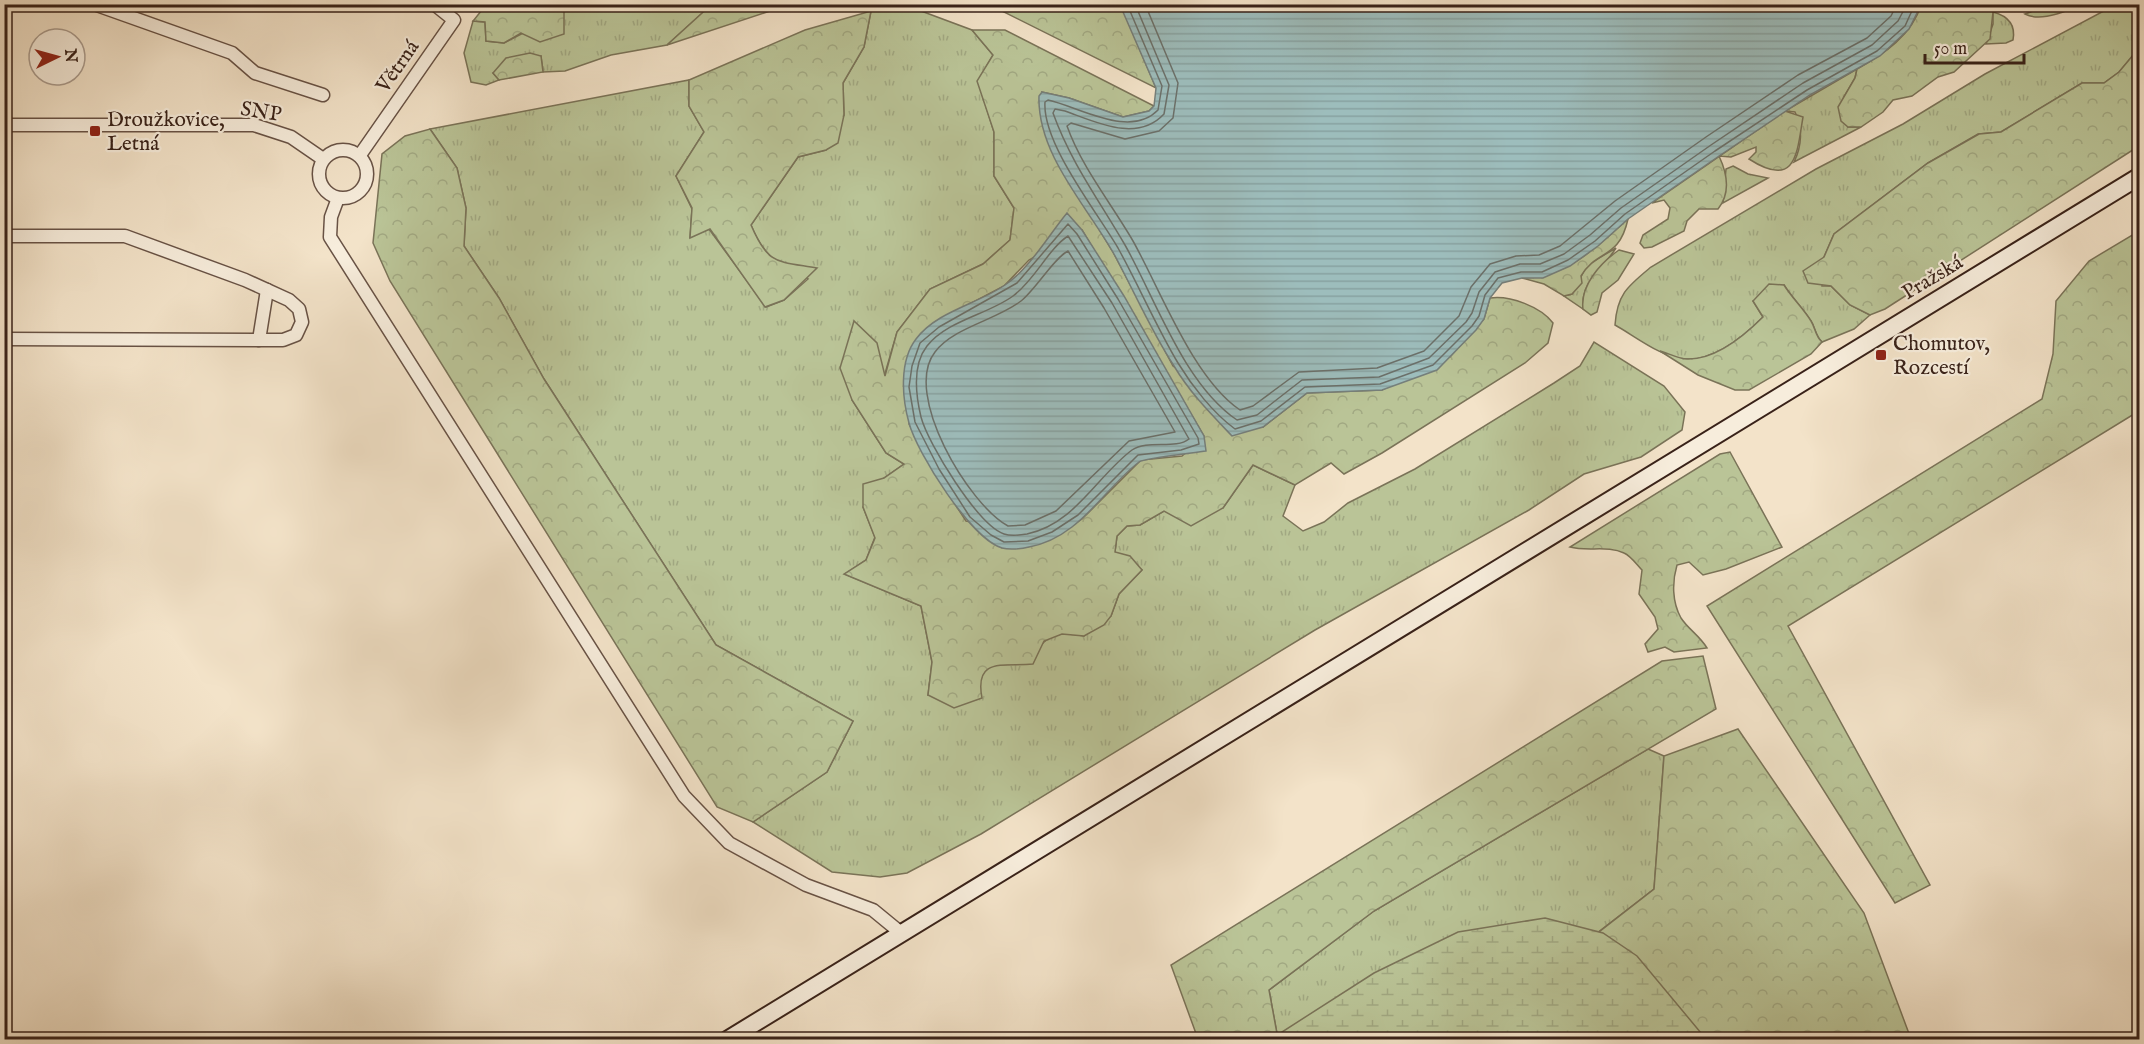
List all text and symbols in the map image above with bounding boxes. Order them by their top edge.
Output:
north arrow [27,27,87,87]
scale bar [1925,27,2024,65]
street label: Větrná [370,34,427,99]
text: 50 m [1934,38,1967,61]
text: N [59,47,81,64]
street label: SNP [238,96,283,129]
place label: Droužkovice, Letná [107,107,225,158]
marker: Droužkovice, Letná [88,124,102,138]
street label: Pražská [1897,249,1969,307]
place label: Chomutov, Rozcestí [1893,331,1990,382]
marker: Chomutov, Rozcestí [1874,348,1888,362]

